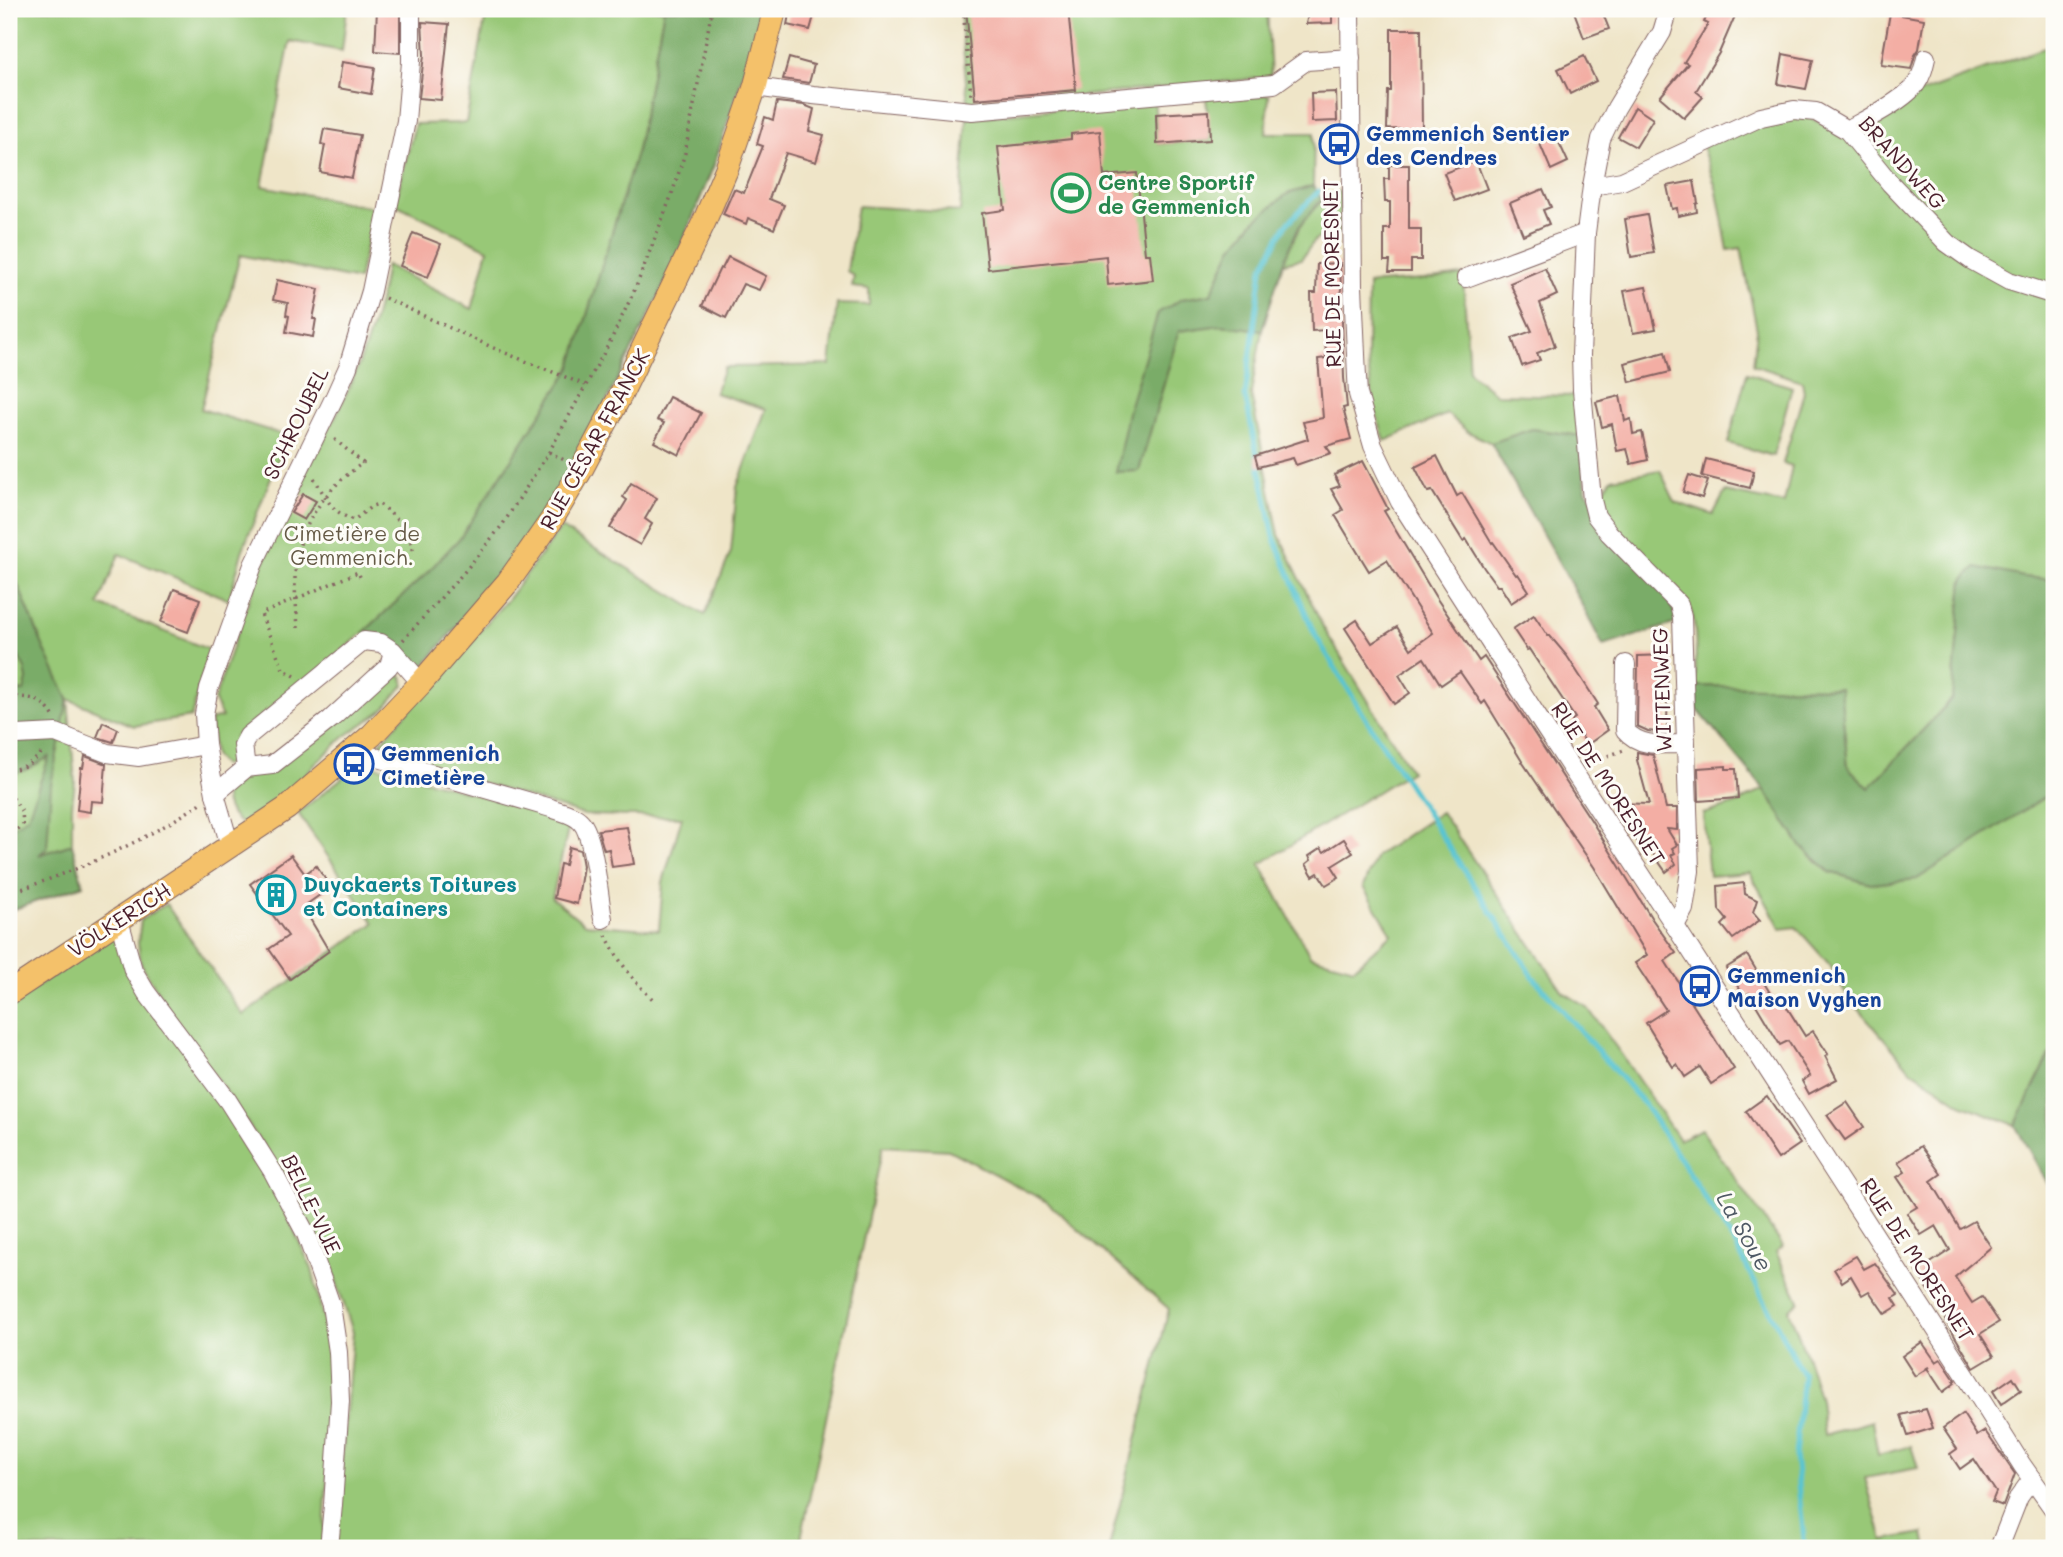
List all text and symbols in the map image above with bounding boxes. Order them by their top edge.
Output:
street label: BRANDWEG [1854,109,1952,215]
place label: Gemmenich Sentier des Cendres [1366,119,1570,170]
bus stop icon: Gemmenich Sentier des Cendres [1318,123,1360,165]
place label: Centre Sportif de Gemmenich [1098,168,1255,219]
sports icon: Centre Sportif de Gemmenich [1050,172,1092,214]
street label: RUE DE MORESNET [1316,178,1346,368]
street label: RUE CÉSAR FRANCK [533,344,655,534]
street label: SCHROUBEL [256,362,334,484]
park label: Cimetière de Gemmenich. [284,519,420,570]
street label: WITTENWEG [1645,627,1677,753]
street label: RUE DE MORESNET [1546,696,1672,870]
place label: Gemmenich Cimetière [381,739,499,790]
bus stop icon: Gemmenich Cimetière [333,743,375,785]
place label: Duyckaerts Toitures et Containers [303,870,517,921]
building icon: Duyckaerts Toitures et Containers [255,874,297,916]
street label: VÖLKERICH [62,876,176,962]
place label: Gemmenich Maison Vyghen [1727,961,1882,1013]
bus stop icon: Gemmenich Maison Vyghen [1679,965,1721,1007]
street label: BELLE-VUE [276,1150,348,1258]
street label: RUE DE MORESNET [1855,1172,1981,1346]
water label: La Soue [1710,1186,1780,1276]

